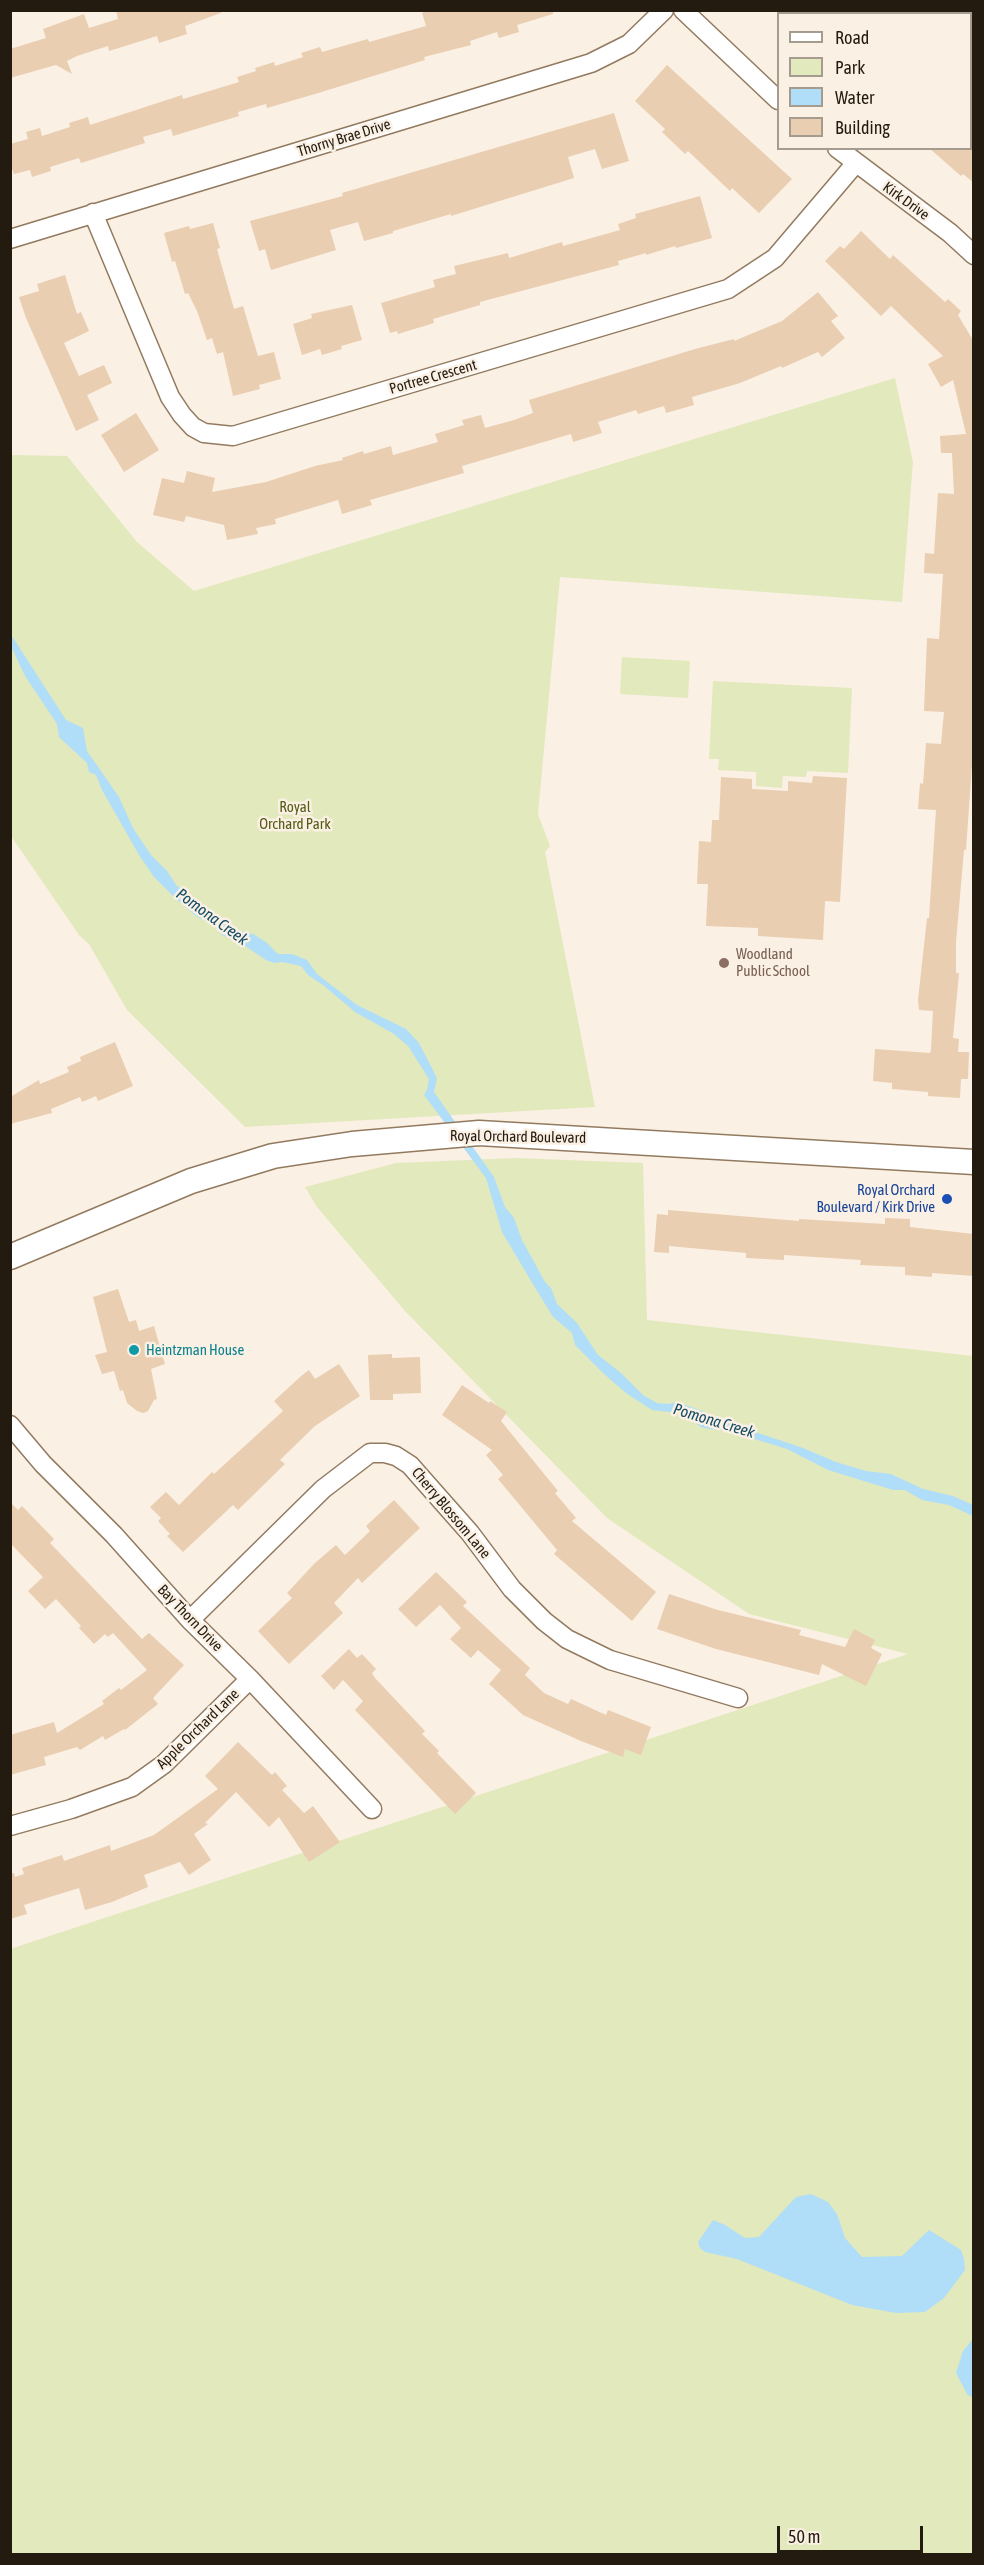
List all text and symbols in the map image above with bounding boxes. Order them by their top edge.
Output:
legend [777,12,972,150]
text: Road [835,27,869,48]
text: Park [835,57,865,78]
text: Water [835,87,874,108]
street label: Thorny Brae Drive [295,115,393,161]
text: Building [835,117,890,138]
street label: Kirk Drive [879,178,933,224]
street label: Portree Crescent [387,356,479,398]
park label: Royal Orchard Park [259,798,331,833]
water label: Pomona Creek [172,884,252,950]
place label: Woodland Public School [736,945,810,980]
marker: Woodland Public School [717,956,731,970]
street label: Royal Orchard Boulevard [450,1127,586,1147]
place label: Royal Orchard Boulevard / Kirk Drive [816,1181,935,1216]
marker: Royal Orchard Boulevard / Kirk Drive [940,1192,954,1206]
place label: Heintzman House [146,1341,244,1359]
marker: Heintzman House [127,1343,141,1357]
water label: Pomona Creek [671,1399,757,1443]
street label: Cherry Blossom Lane [408,1464,494,1562]
street label: Bay Thorn Drive [154,1581,226,1655]
street label: Apple Orchard Lane [153,1685,243,1773]
scale bar [780,2514,926,2552]
text: 50 m [788,2526,820,2547]

